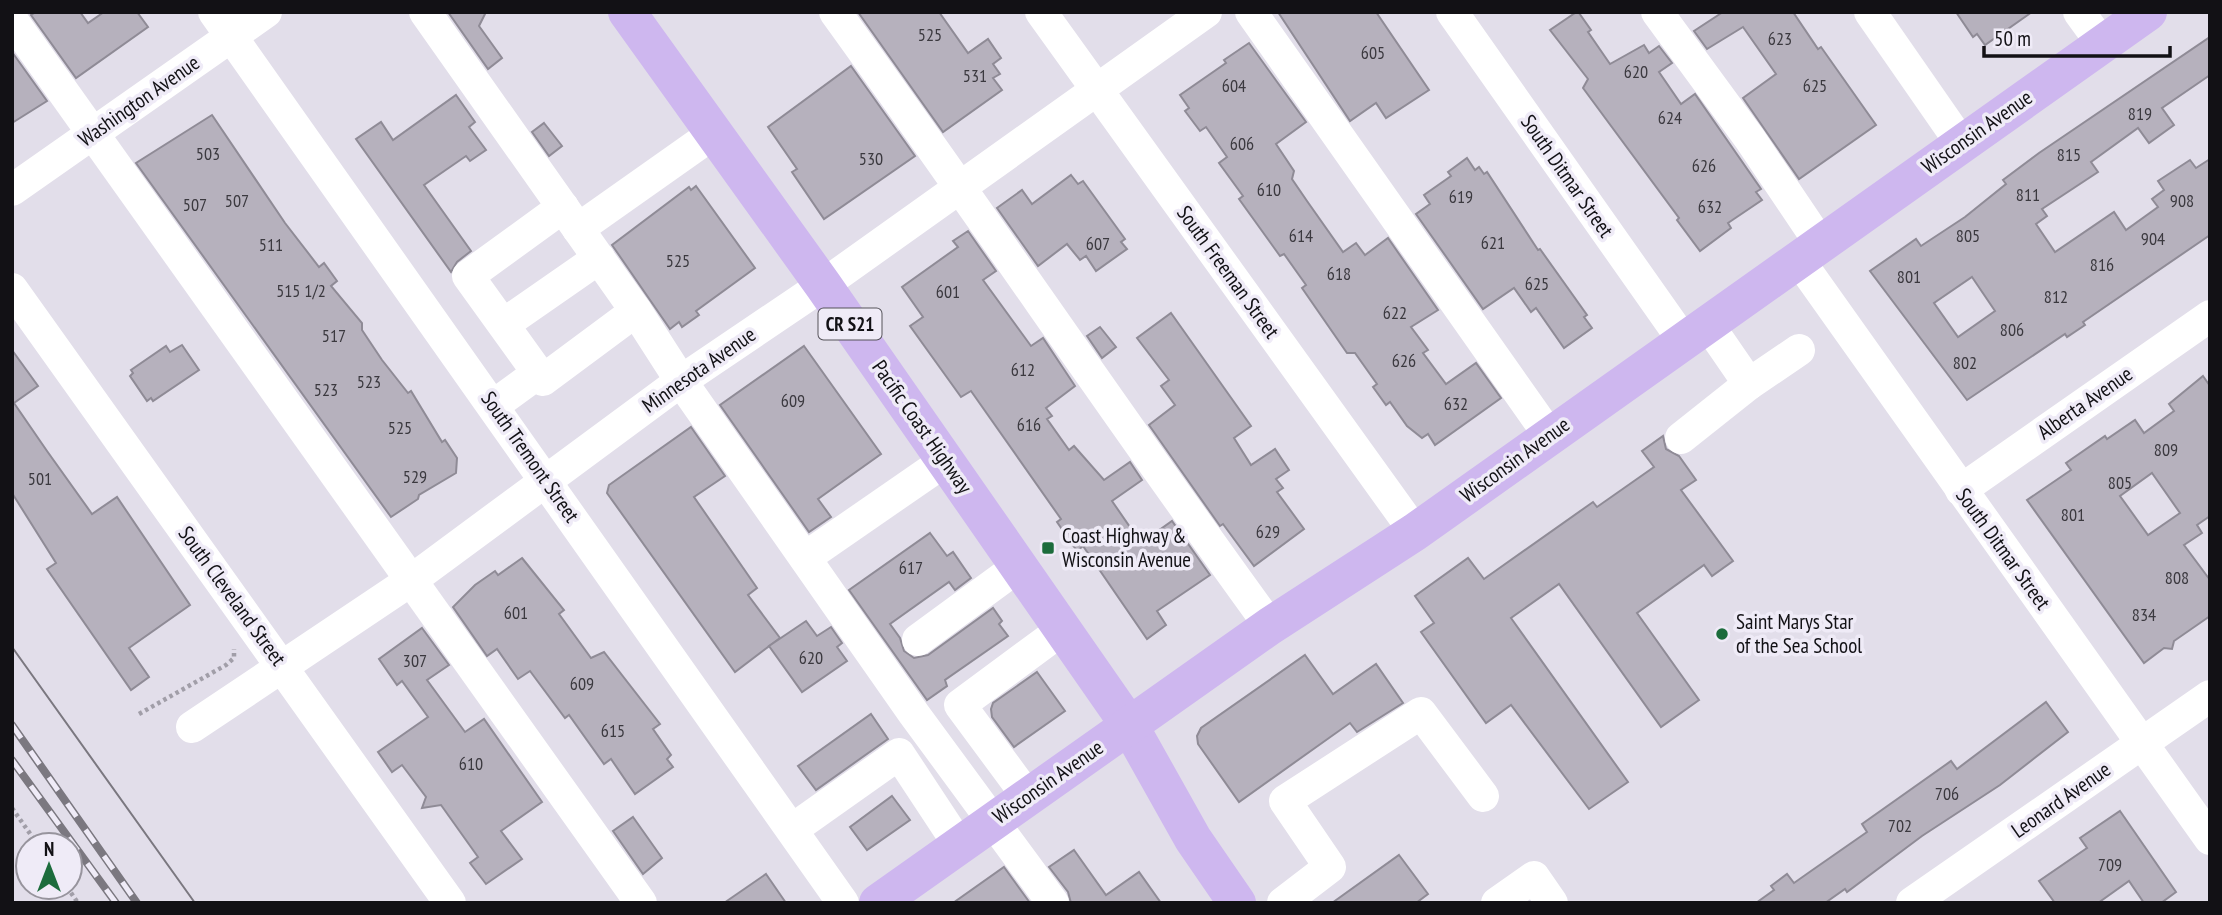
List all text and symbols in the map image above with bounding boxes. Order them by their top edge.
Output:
scale bar [1984,14,2170,58]
house number: 525 [918,23,942,46]
text: 50 m [1994,25,2031,52]
house number: 623 [1768,27,1792,50]
house number: 605 [1361,41,1385,64]
street label: Washington Avenue [73,49,205,152]
house number: 620 [1624,60,1648,83]
house number: 531 [963,64,987,87]
house number: 604 [1222,74,1246,97]
house number: 625 [1803,74,1827,97]
street label: Wisconsin Avenue [1916,84,2037,180]
house number: 819 [2128,102,2152,125]
house number: 624 [1658,106,1682,129]
street label: South Ditmar Street [1515,109,1620,243]
house number: 606 [1230,132,1254,155]
house number: 503 [196,142,220,165]
house number: 815 [2057,143,2081,166]
house number: 530 [859,147,883,170]
house number: 626 [1692,154,1716,177]
house number: 610 [1257,178,1281,201]
house number: 811 [2016,183,2040,206]
house number: 619 [1449,185,1473,208]
house number: 507 [225,189,249,212]
house number: 908 [2170,189,2194,212]
house number: 507 [183,193,207,216]
house number: 632 [1698,195,1722,218]
street label: South Freeman Street [1171,200,1286,344]
house number: 614 [1289,224,1313,247]
house number: 805 [1956,224,1980,247]
house number: 904 [2141,227,2165,250]
house number: 621 [1481,231,1505,254]
house number: 607 [1086,232,1110,255]
house number: 511 [259,233,283,256]
house number: 525 [666,249,690,272]
house number: 816 [2090,253,2114,276]
house number: 618 [1327,262,1351,285]
house number: 801 [1897,265,1921,288]
house number: 625 [1525,272,1549,295]
house number: 515 1/2 [276,279,326,302]
house number: 601 [936,280,960,303]
house number: 812 [2044,285,2068,308]
house number: 622 [1383,301,1407,324]
road number: CR S21 [818,308,882,340]
house number: 806 [2000,318,2024,341]
street label: Minnesota Avenue [637,321,761,419]
house number: 517 [322,324,346,347]
house number: 626 [1392,349,1416,372]
house number: 802 [1953,351,1977,374]
street label: Pacific Coast Highway [866,355,978,499]
house number: 612 [1011,358,1035,381]
street label: Alberta Avenue [2032,360,2138,445]
house number: 523 [357,370,381,393]
house number: 523 [314,378,338,401]
street label: South Tremont Street [475,386,586,528]
house number: 609 [781,389,805,412]
house number: 632 [1444,392,1468,415]
street label: Wisconsin Avenue [1455,411,1575,508]
house number: 616 [1017,413,1041,436]
house number: 525 [388,416,412,439]
house number: 809 [2154,438,2178,461]
house number: 529 [403,465,427,488]
house number: 501 [28,467,52,490]
house number: 805 [2108,471,2132,494]
street label: South Ditmar Street [1950,483,2057,615]
house number: 801 [2061,503,2085,526]
house number: 629 [1256,520,1280,543]
street label: South Cleveland Street [173,521,292,671]
place label: Coast Highway & Wisconsin Avenue [1062,522,1191,573]
marker: Coast Highway & Wisconsin Avenue [1040,540,1056,556]
house number: 617 [899,556,923,579]
house number: 808 [2165,566,2189,589]
house number: 601 [504,601,528,624]
house number: 834 [2132,603,2156,626]
place label: Saint Marys Star of the Sea School [1736,608,1862,659]
marker: Saint Marys Star of the Sea School [1714,626,1730,642]
house number: 620 [799,646,823,669]
house number: 307 [403,649,427,672]
house number: 609 [570,672,594,695]
house number: 615 [601,719,625,742]
street label: Wisconsin Avenue [987,734,1108,830]
house number: 610 [459,752,483,775]
street label: Leonard Avenue [2006,756,2115,844]
house number: 706 [1935,782,1959,805]
house number: 702 [1888,814,1912,837]
north arrow [14,831,84,901]
text: N [44,837,54,861]
house number: 709 [2098,853,2122,876]

